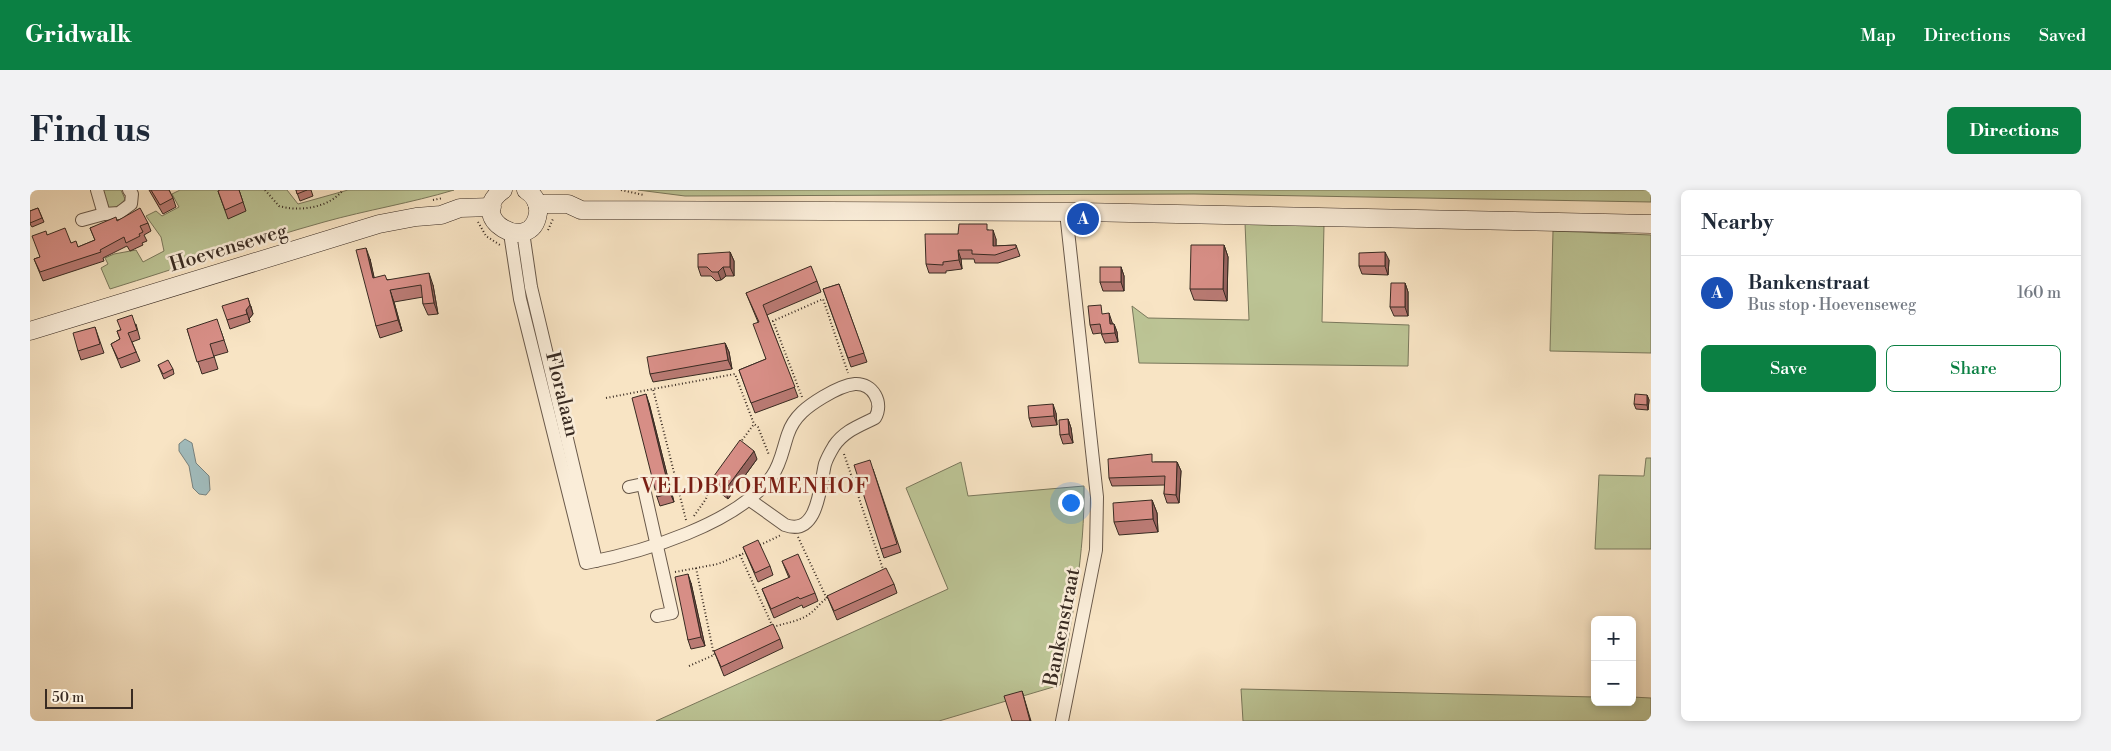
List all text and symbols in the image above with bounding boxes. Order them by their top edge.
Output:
text: Gridwalk [25,20,132,50]
text: Map [1860,24,1896,47]
text: Directions [1924,24,2011,47]
text: Saved [2039,24,2086,47]
button: Directions [1947,107,2081,154]
text: Find us [30,109,150,152]
pin: A [1067,200,1099,238]
text: Nearby [1701,210,1774,236]
street label: Hoevenseweg [166,218,291,278]
text: Bankenstraat [1748,271,1869,295]
text: A [1711,283,1723,303]
text: 160 m [2017,283,2061,303]
text: Bus stop · Hoevenseweg [1748,295,1916,315]
button: Save [1701,345,1876,392]
button: Share [1886,345,2061,392]
street label: Floralaan [539,349,584,440]
district label: VELDBLOEMENHOF [640,474,869,500]
your location [1058,490,1084,516]
street label: Bankenstraat [1039,566,1086,690]
map controls [1591,616,1636,706]
button: + [1591,616,1636,661]
button: − [1591,661,1636,706]
scale bar [45,686,132,709]
text: 50 m [52,689,84,707]

